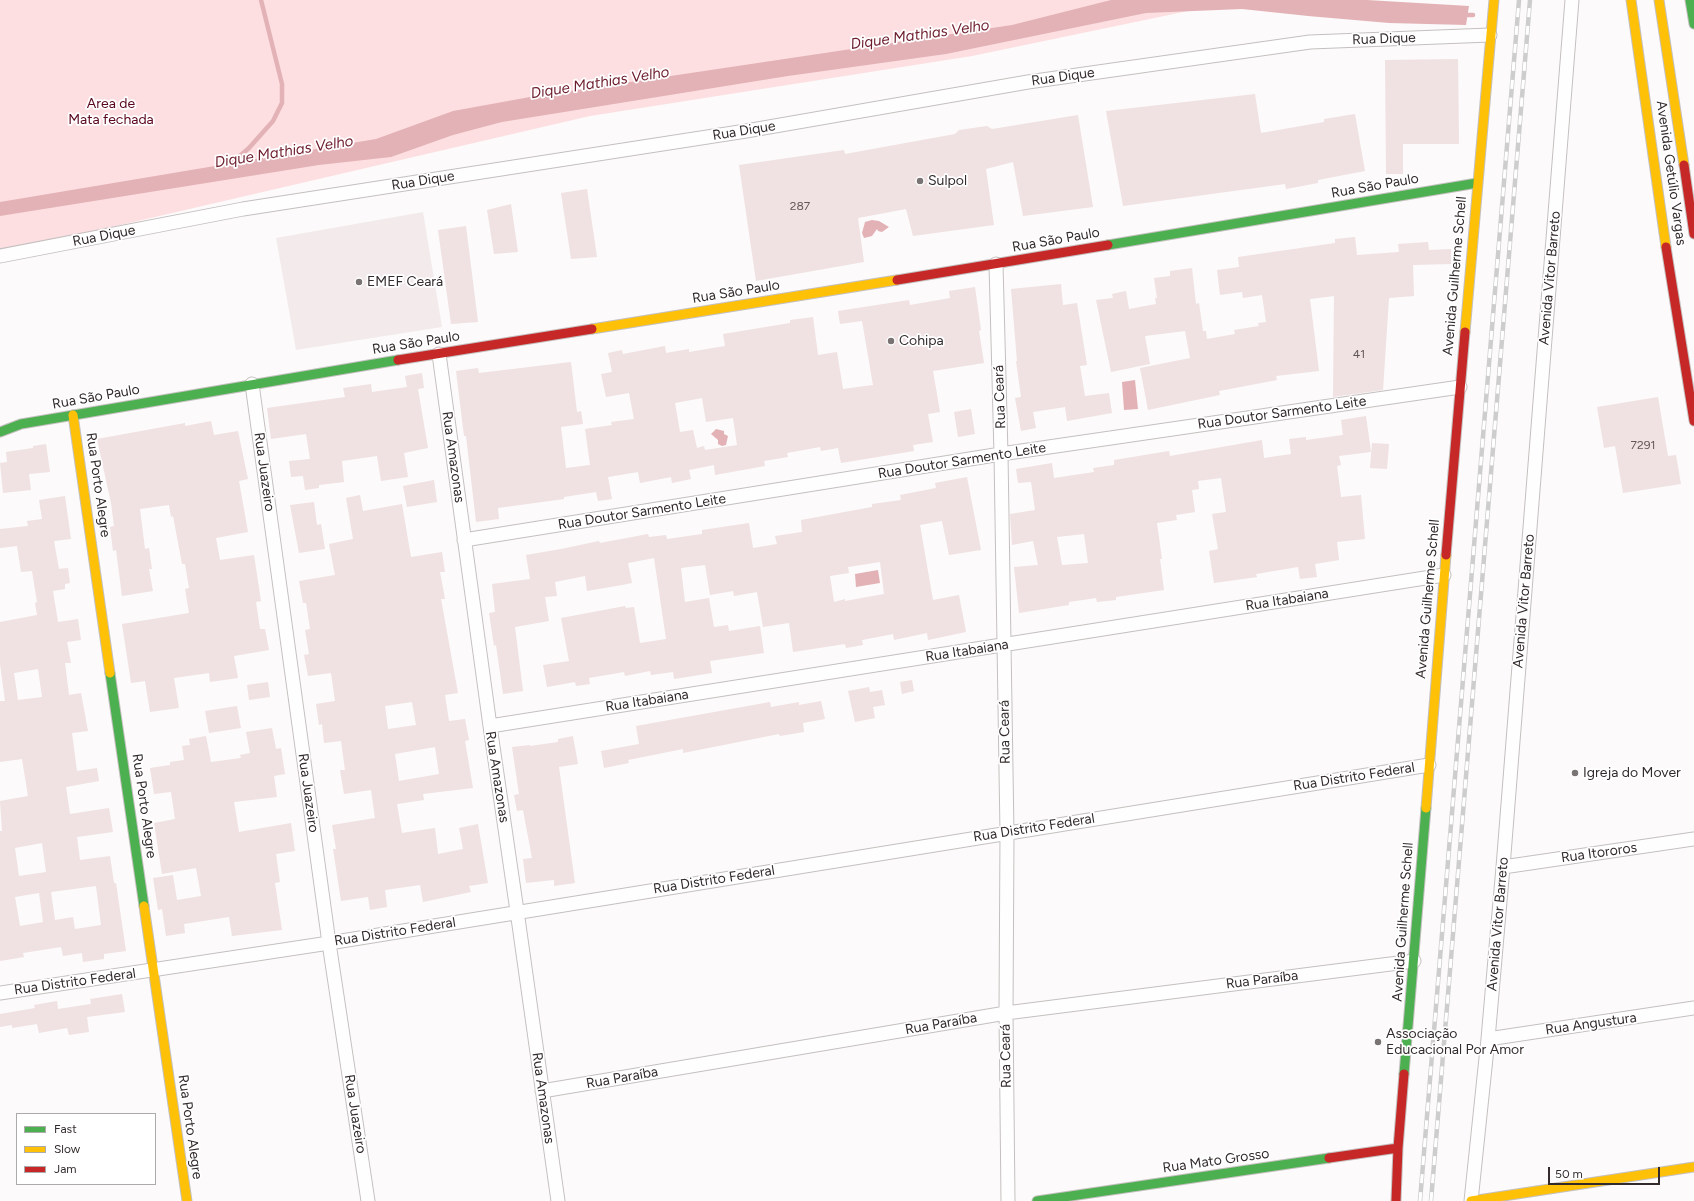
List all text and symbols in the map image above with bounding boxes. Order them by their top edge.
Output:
water label: Dique Mathias Velho [849,16,991,54]
street label: Rua Dique [1352,29,1416,49]
water label: Dique Mathias Velho [529,63,671,103]
street label: Rua Dique [1030,64,1096,90]
park label: Area de Mata fechada [68,96,154,128]
street label: Avenida Getúlio Vargas [1653,99,1689,247]
street label: Rua Dique [711,118,777,144]
water label: Dique Mathias Velho [213,132,355,172]
street label: Rua Dique [390,168,456,194]
street label: Rua São Paulo [1330,170,1420,202]
place label: Sulpol [928,173,967,189]
marker: Sulpol [915,176,925,186]
street label: Avenida Guilherme Schell [1440,196,1470,356]
house number: 287 [790,199,810,213]
street label: Avenida Vitor Barreto [1536,210,1564,346]
street label: Rua Dique [71,222,137,250]
street label: Rua São Paulo [1011,224,1101,256]
place label: EMEF Ceará [367,274,443,290]
marker: EMEF Ceará [354,277,364,287]
street label: Rua São Paulo [691,277,781,307]
street label: Rua São Paulo [371,328,461,358]
place label: Cohipa [899,333,944,349]
marker: Cohipa [886,336,896,346]
house number: 41 [1353,347,1365,361]
street label: Rua Ceará [990,365,1010,429]
street label: Rua São Paulo [51,381,141,413]
street label: Rua Doutor Sarmento Leite [1197,393,1367,433]
street label: Rua Amazonas [438,410,468,504]
street label: Rua Juazeiro [250,431,278,513]
street label: Rua Porto Alegre [82,432,114,538]
house number: 7291 [1631,438,1655,452]
street label: Rua Doutor Sarmento Leite [877,439,1047,483]
street label: Rua Doutor Sarmento Leite [557,490,727,534]
street label: Avenida Guilherme Schell [1413,519,1443,679]
street label: Avenida Vitor Barreto [1510,533,1538,669]
street label: Rua Itabaiana [1244,585,1330,615]
street label: Rua Itabaiana [924,636,1010,666]
street label: Rua Itabaiana [604,686,690,716]
street label: Rua Ceará [996,700,1014,764]
street label: Rua Amazonas [481,730,513,824]
street label: Rua Juazeiro [294,752,322,834]
street label: Rua Porto Alegre [128,753,160,859]
street label: Rua Distrito Federal [1292,759,1416,795]
place label: Igreja do Mover [1583,765,1681,781]
marker: Igreja do Mover [1570,768,1580,778]
street label: Rua Distrito Federal [972,810,1096,846]
street label: Rua Itororos [1560,839,1638,867]
street label: Avenida Guilherme Schell [1389,842,1417,1002]
street label: Avenida Vitor Barreto [1484,856,1512,992]
street label: Rua Distrito Federal [652,862,776,898]
street label: Rua Distrito Federal [333,914,457,950]
street label: Rua Distrito Federal [13,965,137,999]
street label: Rua Paraíba [1225,967,1299,993]
street label: Rua Paraíba [904,1009,978,1039]
street label: Rua Angustura [1544,1009,1638,1039]
street label: Rua Ceará [997,1024,1015,1088]
place label: Associação Educacional Por Amor [1386,1026,1524,1058]
marker: Associação Educacional Por Amor [1373,1037,1383,1047]
street label: Rua Amazonas [528,1051,558,1145]
street label: Rua Paraíba [585,1063,659,1093]
street label: Rua Juazeiro [340,1073,370,1155]
street label: Rua Porto Alegre [174,1074,206,1180]
legend [16,1113,156,1185]
text: Fast [54,1122,77,1136]
text: Slow [54,1142,80,1156]
street label: Rua Mato Grosso [1162,1145,1270,1177]
scale bar [1550,1159,1662,1185]
text: Jam [54,1162,77,1176]
text: 50 m [1555,1167,1583,1181]

